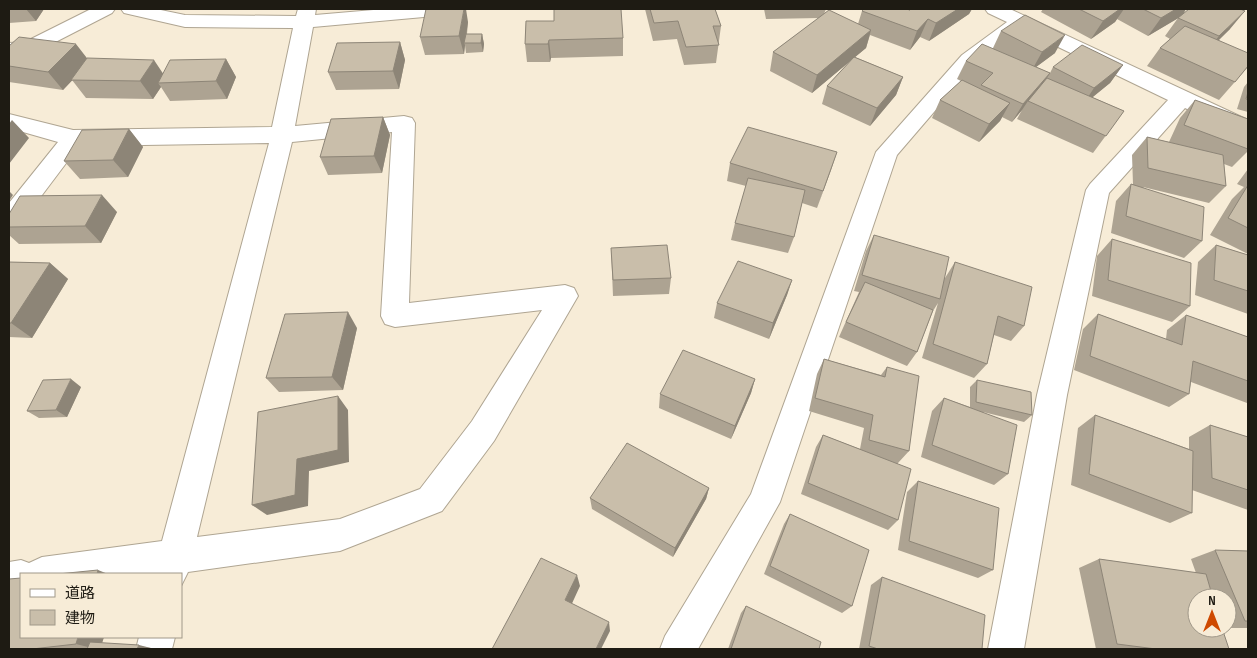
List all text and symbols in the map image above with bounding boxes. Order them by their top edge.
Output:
legend [20,573,182,638]
text: 道路 [65,584,95,603]
north arrow [1187,588,1237,638]
text: N [1208,592,1216,609]
text: 建物 [65,609,95,628]

